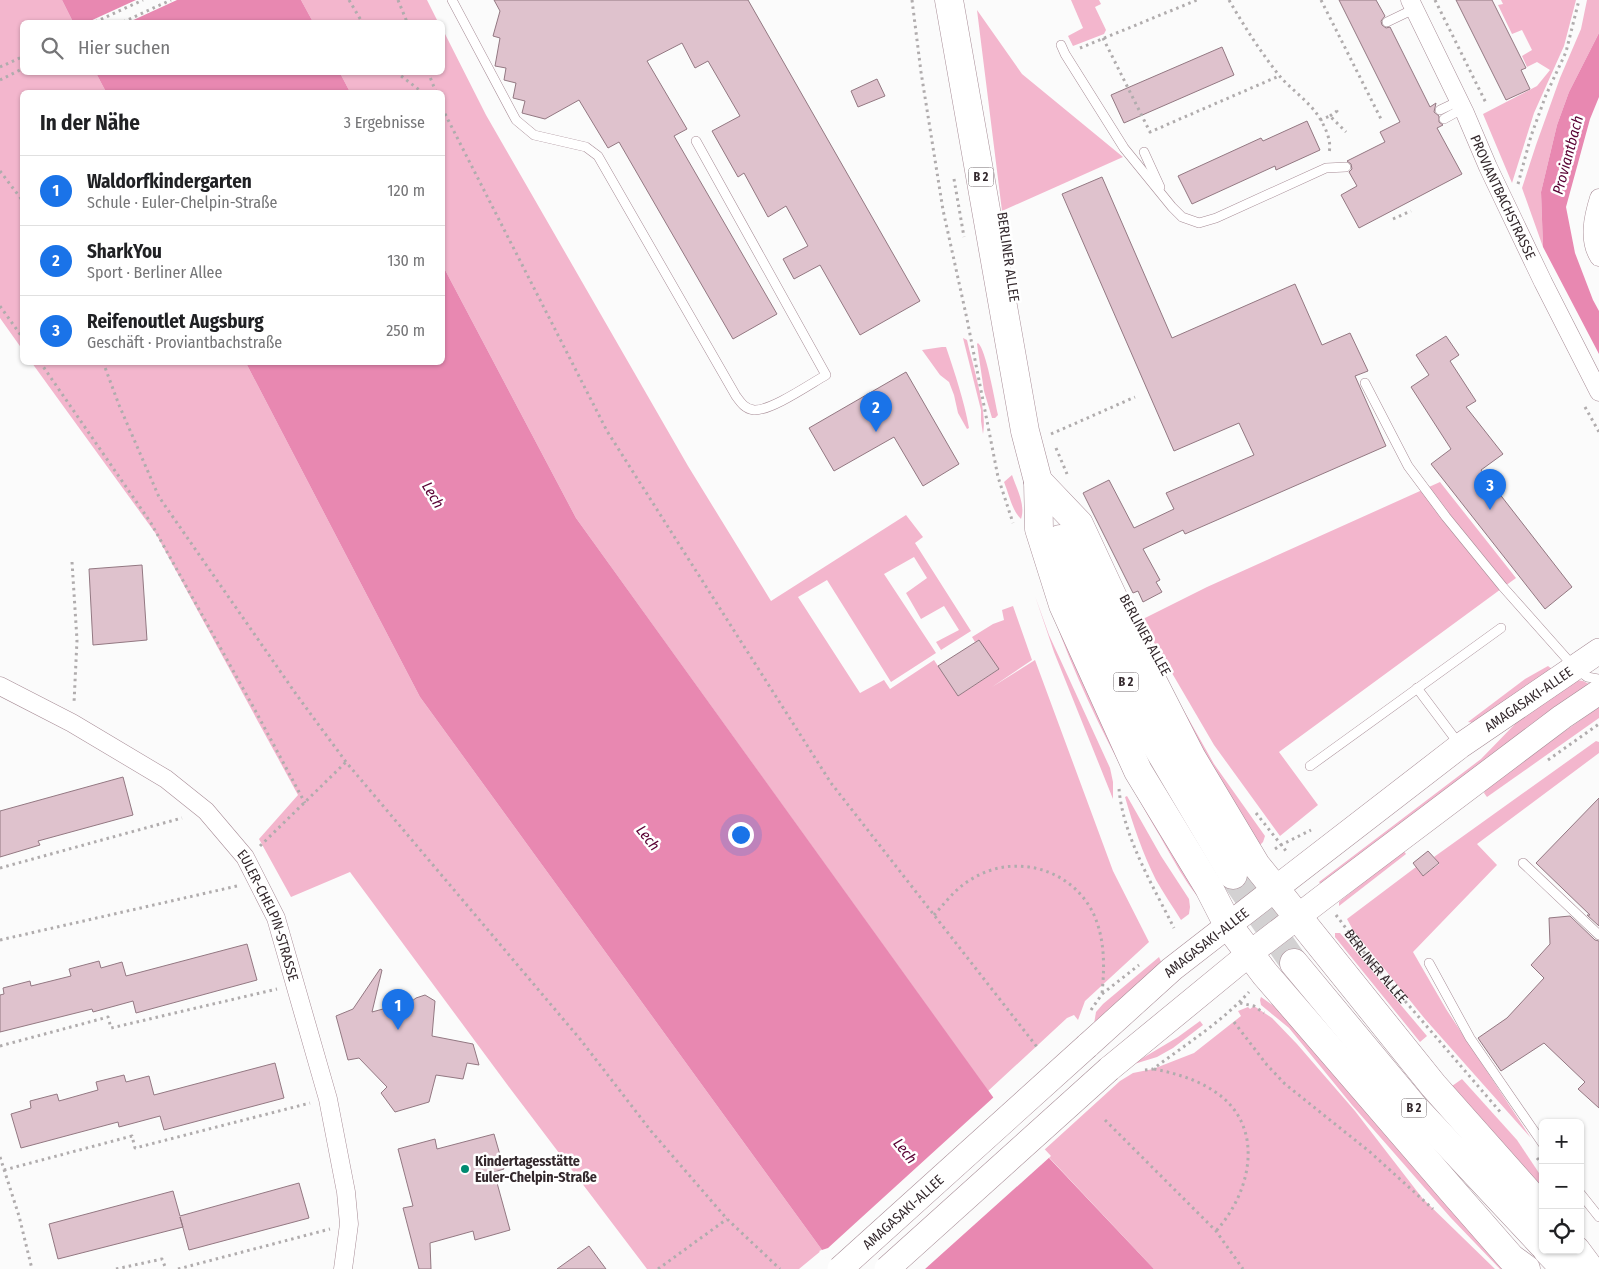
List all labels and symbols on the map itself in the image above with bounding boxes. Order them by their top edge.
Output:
water label: Proviantbach [1549,114,1587,196]
street label: PROVIANTBACHSTRASSE [1467,132,1540,263]
road number: B 2 [968,168,994,186]
street label: BERLINER ALLEE [993,211,1023,303]
pin: 2 [860,391,892,432]
pin: 3 [1474,469,1506,510]
water label: Lech [418,479,448,511]
street label: BERLINER ALLEE [1116,591,1175,679]
street label: AMAGASAKI-ALLEE [1481,663,1576,735]
road number: B 2 [1114,672,1138,692]
water label: Lech [632,822,664,854]
your location [728,822,754,848]
street label: EULER-CHELPIN-STRASSE [234,846,302,983]
street label: AMAGASAKI-ALLEE [1160,904,1253,981]
street label: BERLINER ALLEE [1341,926,1412,1007]
pin: 1 [382,989,414,1030]
road number: B 2 [1402,1098,1426,1118]
water label: Lech [889,1135,921,1167]
place label: Kindertagesstätte Euler-Chelpin-Straße [475,1153,597,1186]
marker: Kindertagesstätte Euler-Chelpin-Straße [459,1163,471,1175]
street label: AMAGASAKI-ALLEE [859,1171,947,1253]

